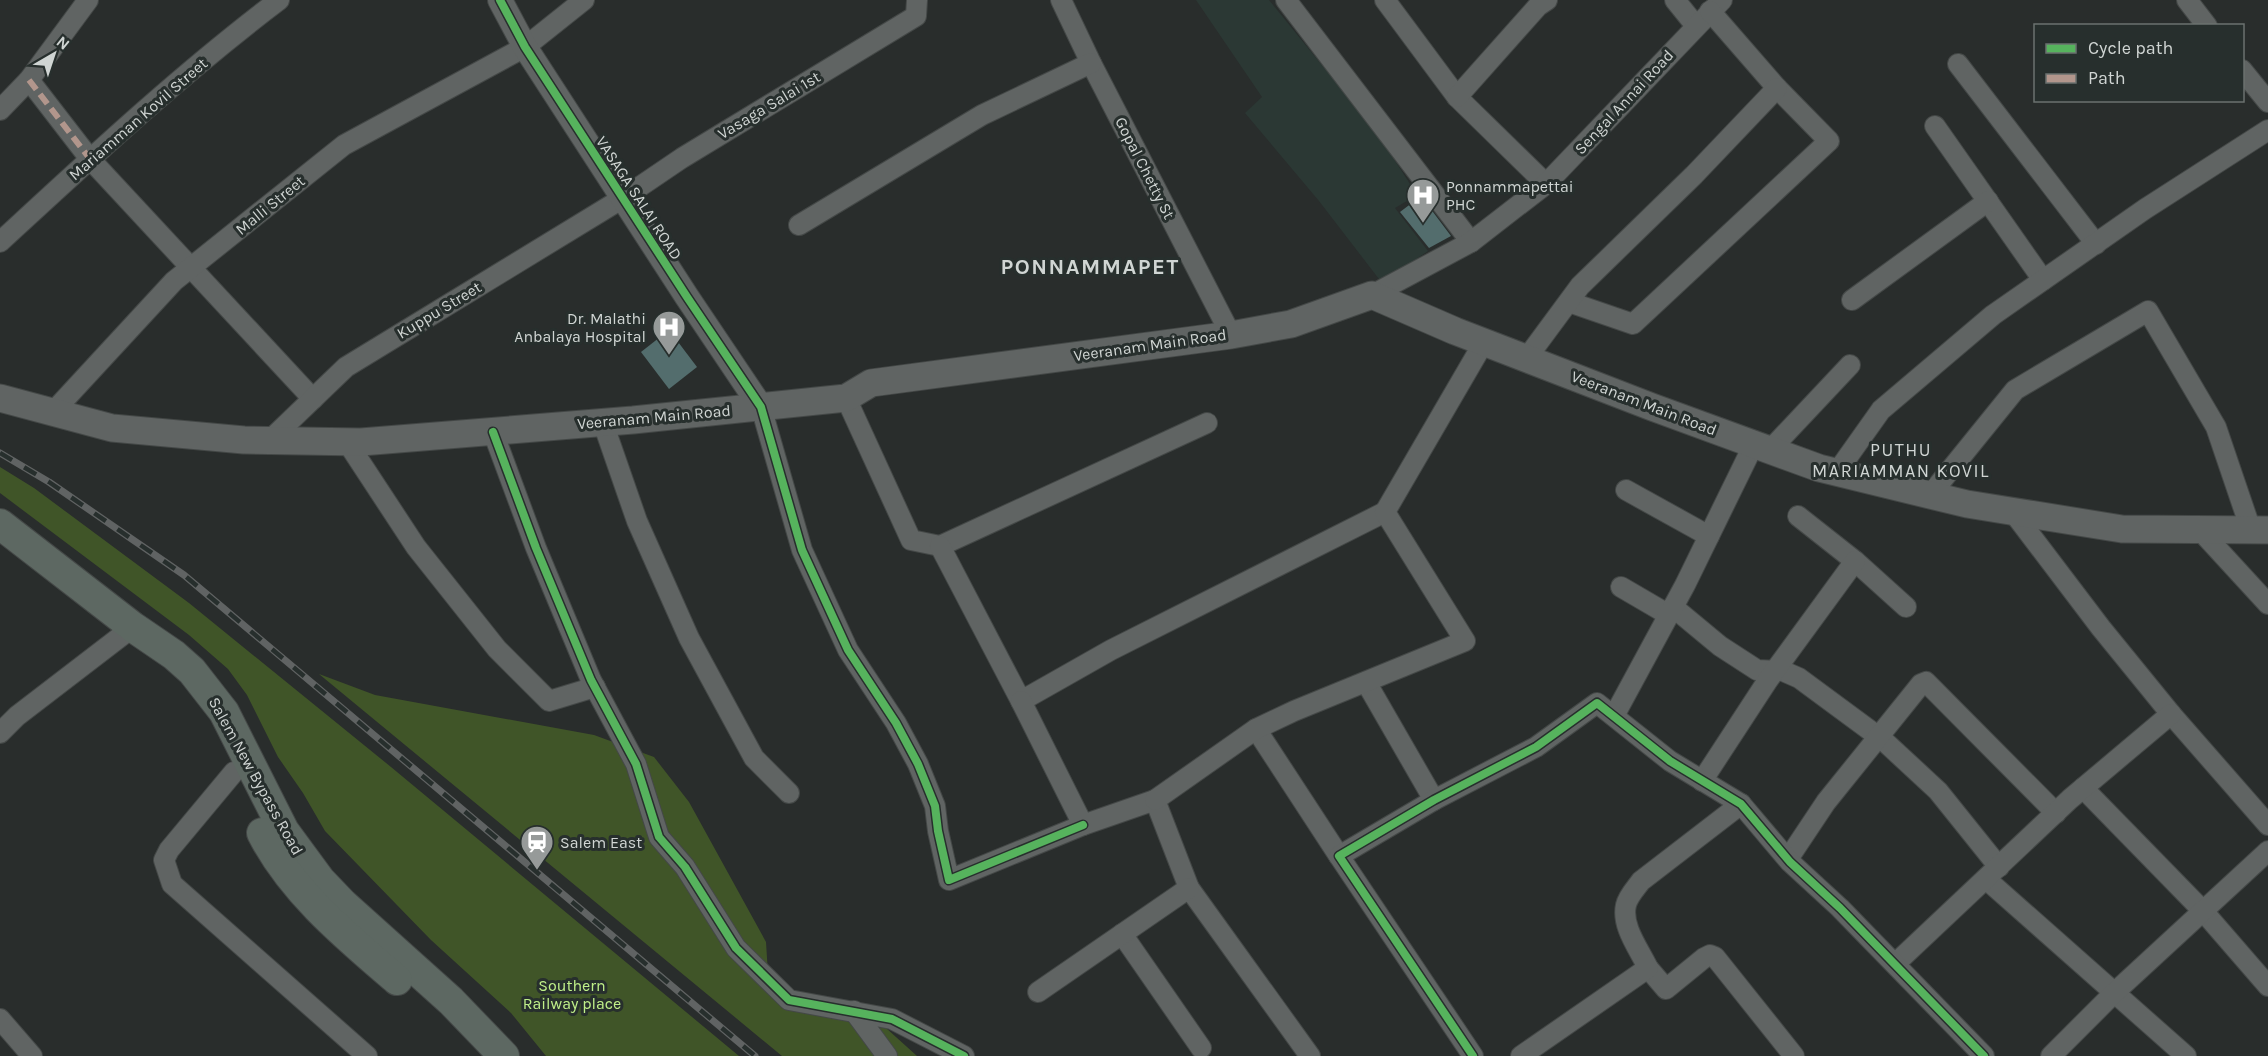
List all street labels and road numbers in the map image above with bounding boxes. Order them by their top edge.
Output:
street label: Sengal Annai Road [1571,46,1677,158]
street label: Mariamman Kovil Street [65,54,211,184]
street label: Vasaga Salai 1st [714,67,824,143]
street label: Gopal Chetty St [1111,114,1179,222]
street label: VASAGA SALAI ROAD [592,133,686,263]
street label: Malli Street [231,171,309,239]
street label: Kuppu Street [393,277,485,343]
street label: Veeranam Main Road [1072,325,1228,365]
street label: Veeranam Main Road [1569,367,1719,439]
street label: Veeranam Main Road [576,401,732,433]
street label: Salem New Bypass Road [205,694,307,858]

